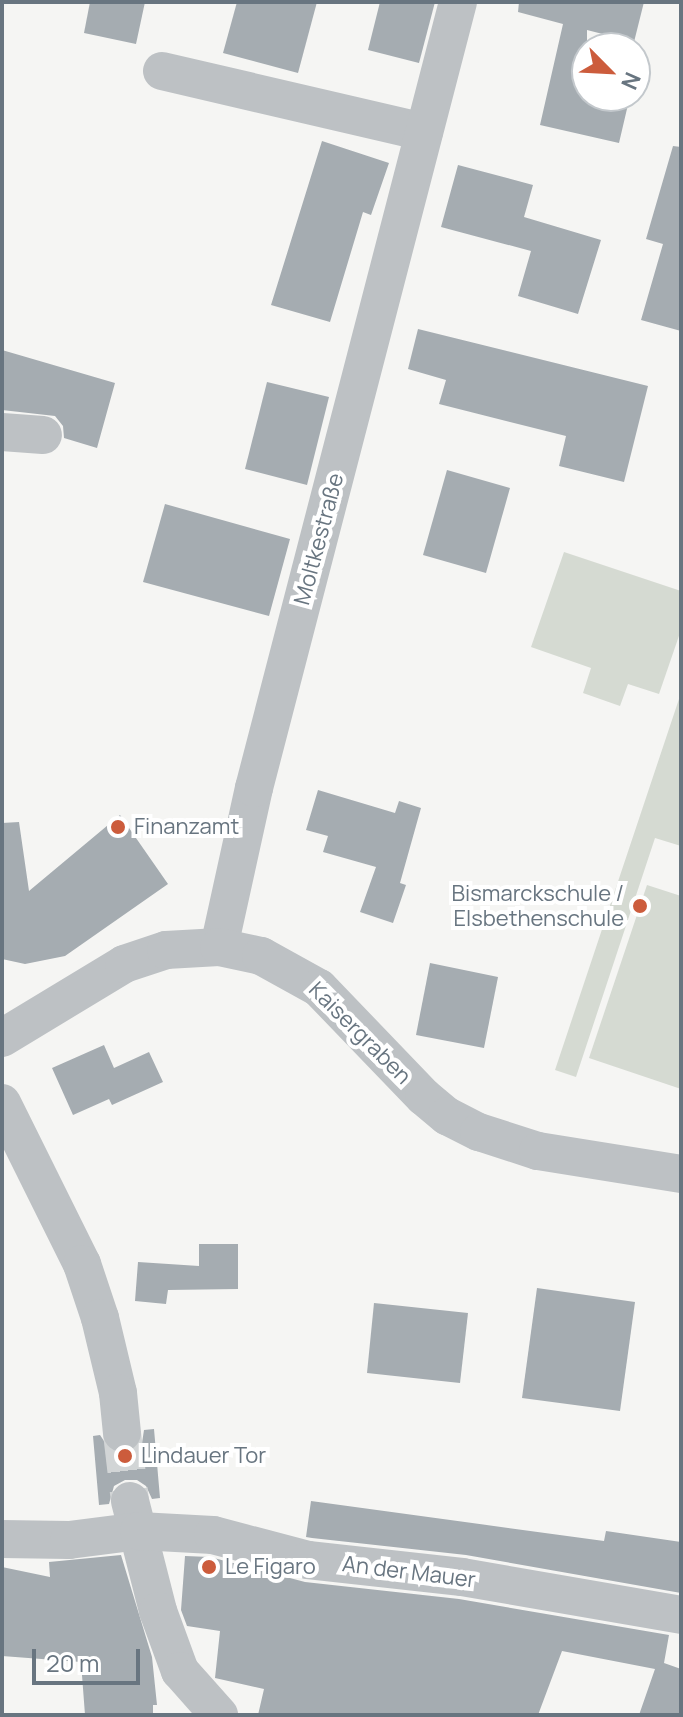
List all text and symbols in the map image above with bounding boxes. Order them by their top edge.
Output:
north arrow [571,32,651,112]
text: N [614,68,648,94]
street label: Moltkestraße [289,470,349,608]
place label: Finanzamt [134,814,239,840]
marker: Finanzamt [109,818,127,836]
place label: Bismarckschule / Elsbethenschule [452,880,624,932]
marker: Bismarckschule / Elsbethenschule [631,897,649,915]
street label: Kaisergraben [303,976,417,1090]
place label: Lindauer Tor [141,1443,266,1469]
marker: Lindauer Tor [116,1447,134,1465]
street label: An der Mauer [341,1551,477,1593]
place label: Le Figaro [225,1554,316,1580]
marker: Le Figaro [200,1558,218,1576]
scale bar [36,1633,144,1683]
text: 20 m [46,1646,99,1679]

